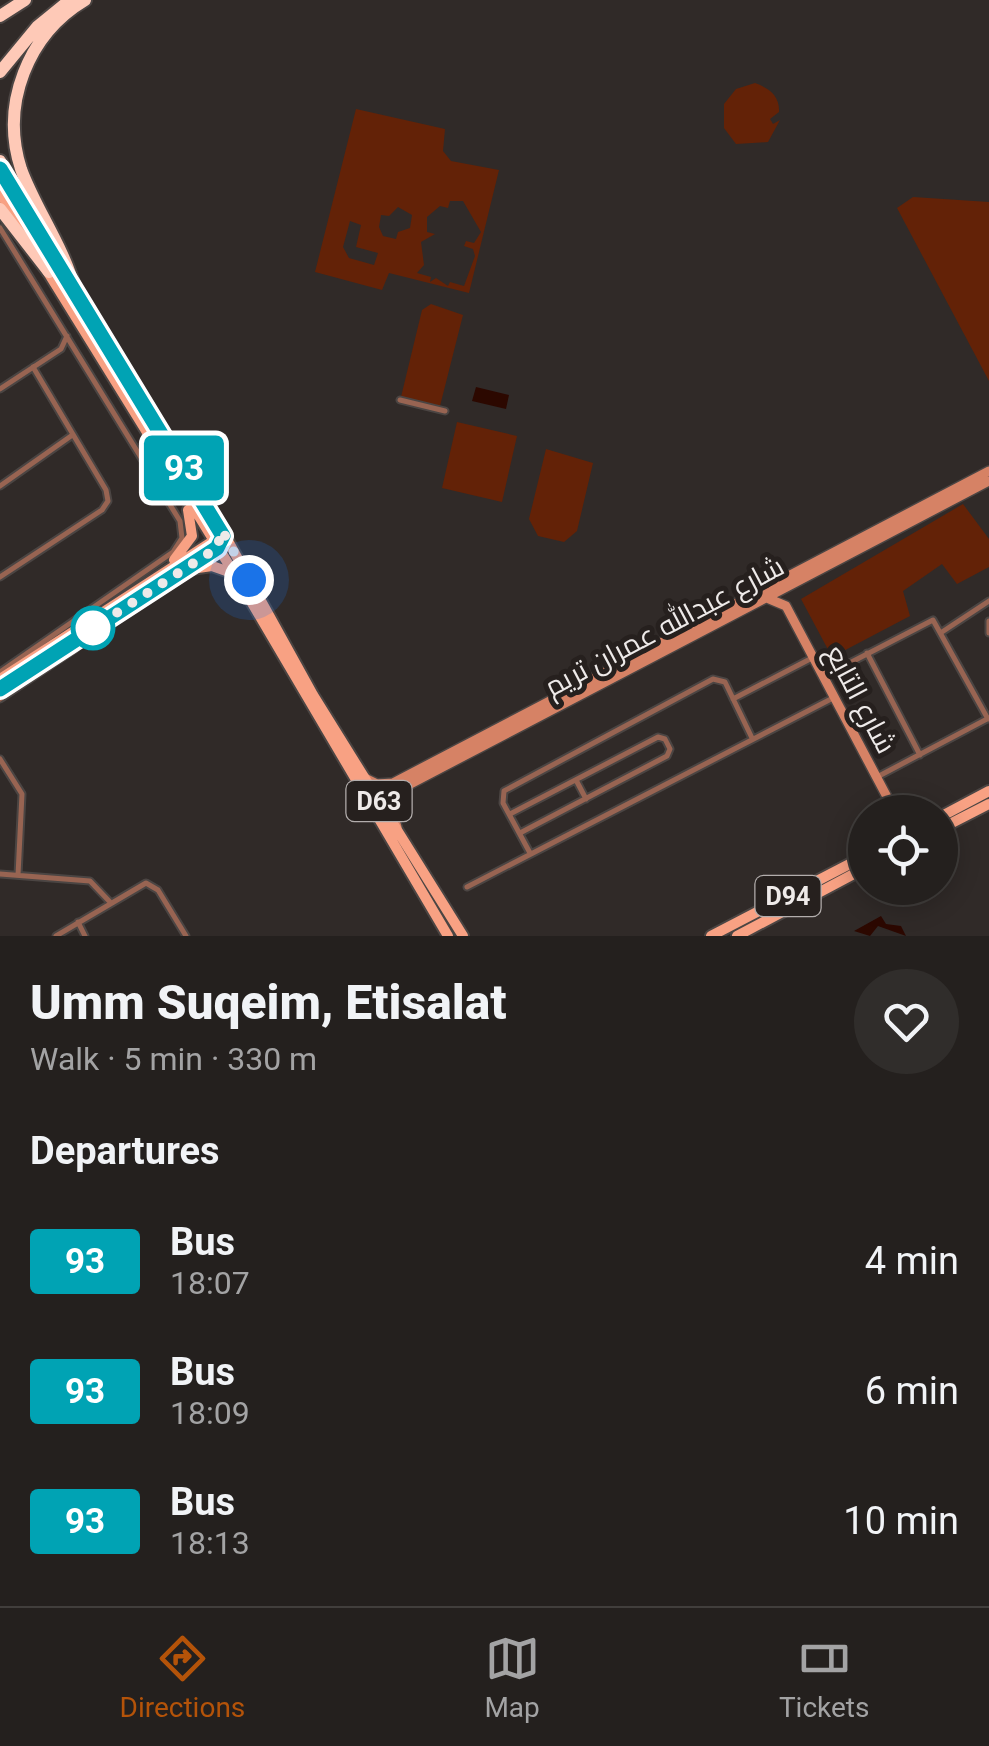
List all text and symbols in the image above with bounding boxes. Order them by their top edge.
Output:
line badge: 93 [139,436,229,500]
text: 93 [164,448,204,489]
street label: شارع عبدالله عمران تريم [538,548,791,706]
your location [224,555,274,605]
unlabelled marker [72,607,114,649]
street label: شارع التابع [817,639,903,760]
road number: D63 [346,781,412,821]
map controls [848,795,958,905]
button: locate [848,795,958,905]
road number: D94 [756,876,820,916]
button: heart [854,969,959,1074]
text: Umm Suqeim, Etisalat [30,974,507,1031]
text: Walk · 5 min · 330 m [30,1040,317,1078]
text: Departures [30,1129,220,1173]
text: Bus [170,1220,235,1264]
text: 4 min [865,1239,959,1283]
text: 93 [65,1241,105,1282]
text: 18:07 [170,1264,250,1302]
text: Bus [170,1350,235,1394]
text: 6 min [865,1369,959,1413]
text: 93 [65,1371,105,1412]
text: 18:09 [170,1394,250,1432]
text: Bus [170,1480,235,1524]
text: 10 min [843,1499,959,1543]
text: 93 [65,1501,105,1542]
text: 18:13 [170,1524,250,1562]
tab: Directions [120,1631,245,1724]
tab: Map [484,1631,540,1724]
tab: Tickets [779,1631,869,1724]

